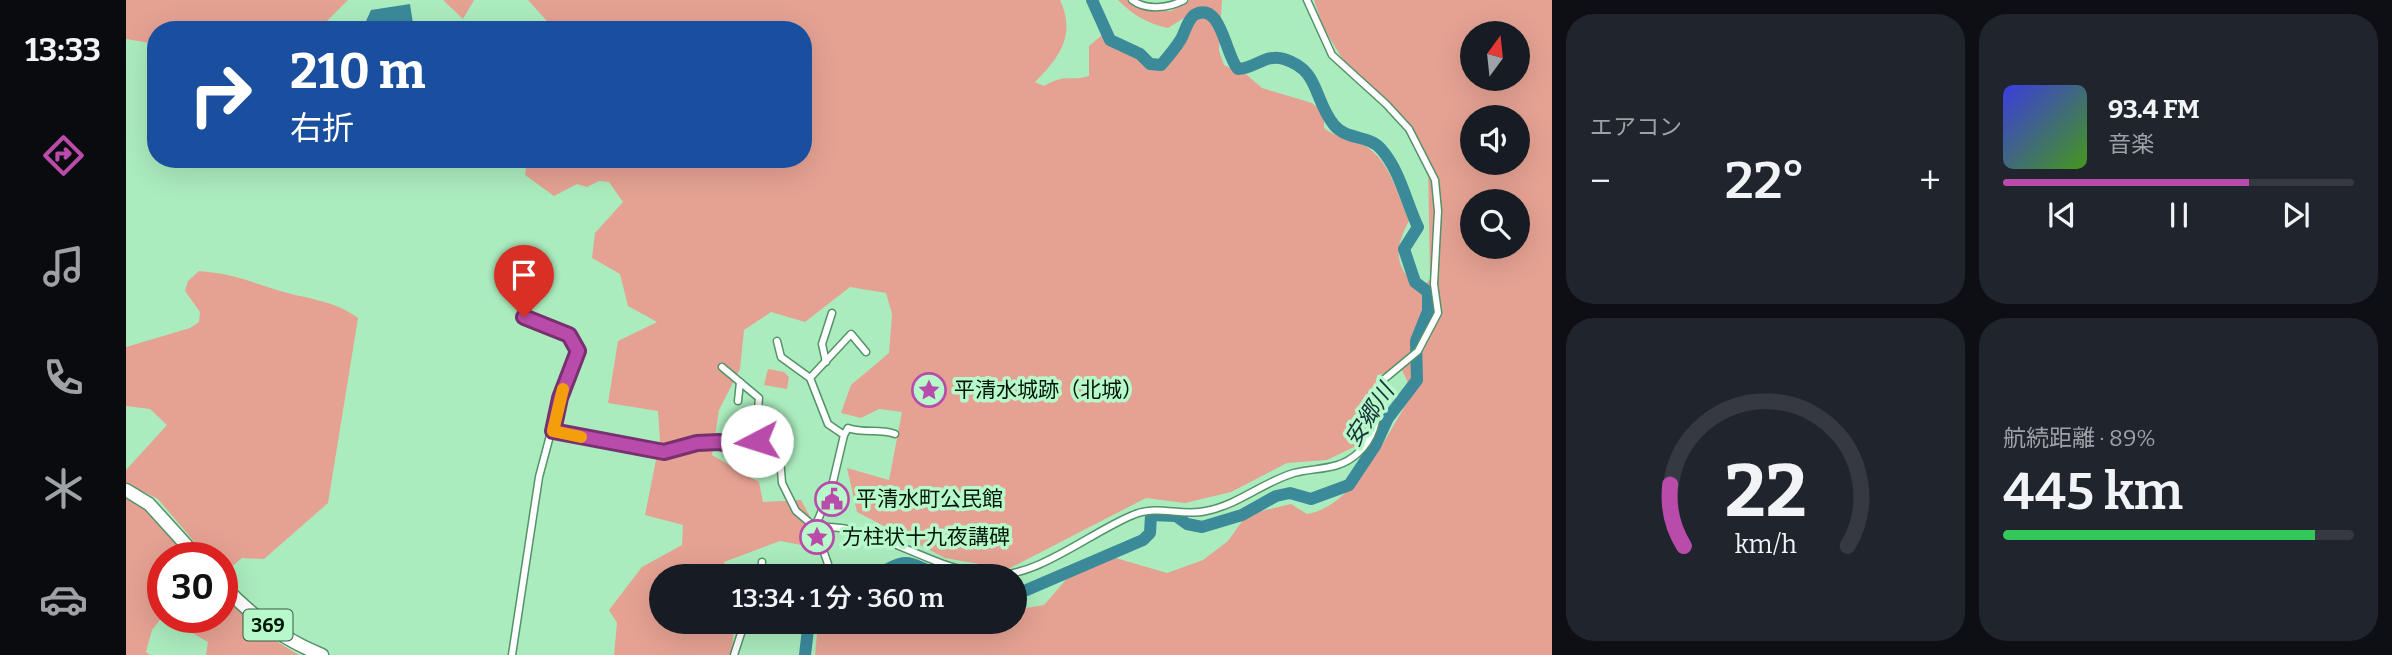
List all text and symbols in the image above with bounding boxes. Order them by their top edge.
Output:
north arrow [1460,21,1530,91]
map controls [1460,21,1530,259]
text: 13:33 [25,31,101,69]
text: 210 m [290,42,425,101]
icon: right [175,49,266,140]
text: 93.4 FM [2108,94,2200,125]
button: sound [1460,105,1530,175]
text: 右折 [290,109,354,147]
text: エアコン [1590,113,1682,141]
text: 音楽 [2108,130,2154,158]
icon: directions [39,131,88,180]
text: 22° [1725,149,1806,212]
text: − [1590,158,1611,204]
text: + [1919,158,1941,204]
button: search [1460,189,1530,259]
icon: previous [2043,196,2081,234]
icon: pause [2160,196,2198,234]
icon: next [2277,196,2315,234]
icon: music [39,242,88,291]
pin [494,245,554,317]
icon: arrive [505,256,543,294]
icon: phone [39,353,88,402]
place icon: 平清水城跡（北城） [910,371,948,409]
water label: 安郷川 [1338,376,1401,452]
place label: 平清水城跡（北城） [954,377,1143,403]
position arrow [720,404,794,478]
text: 航続距離 · 89% [2003,424,2156,452]
text: 22 [1725,448,1806,535]
text: 445 km [2003,460,2183,523]
icon: climate [39,464,88,513]
public building icon: 平清水町公民館 [813,480,851,518]
place label: 平清水町公民館 [856,486,1003,512]
place icon: 方柱状十九夜講碑 [798,518,836,556]
place label: 方柱状十九夜講碑 [842,524,1010,550]
text: km/h [1735,529,1797,559]
speed limit sign: 30 [147,542,238,633]
icon: car [39,575,88,624]
text: 13:34 · 1 分 · 360 m [732,583,944,614]
road number: 369 [244,610,292,640]

